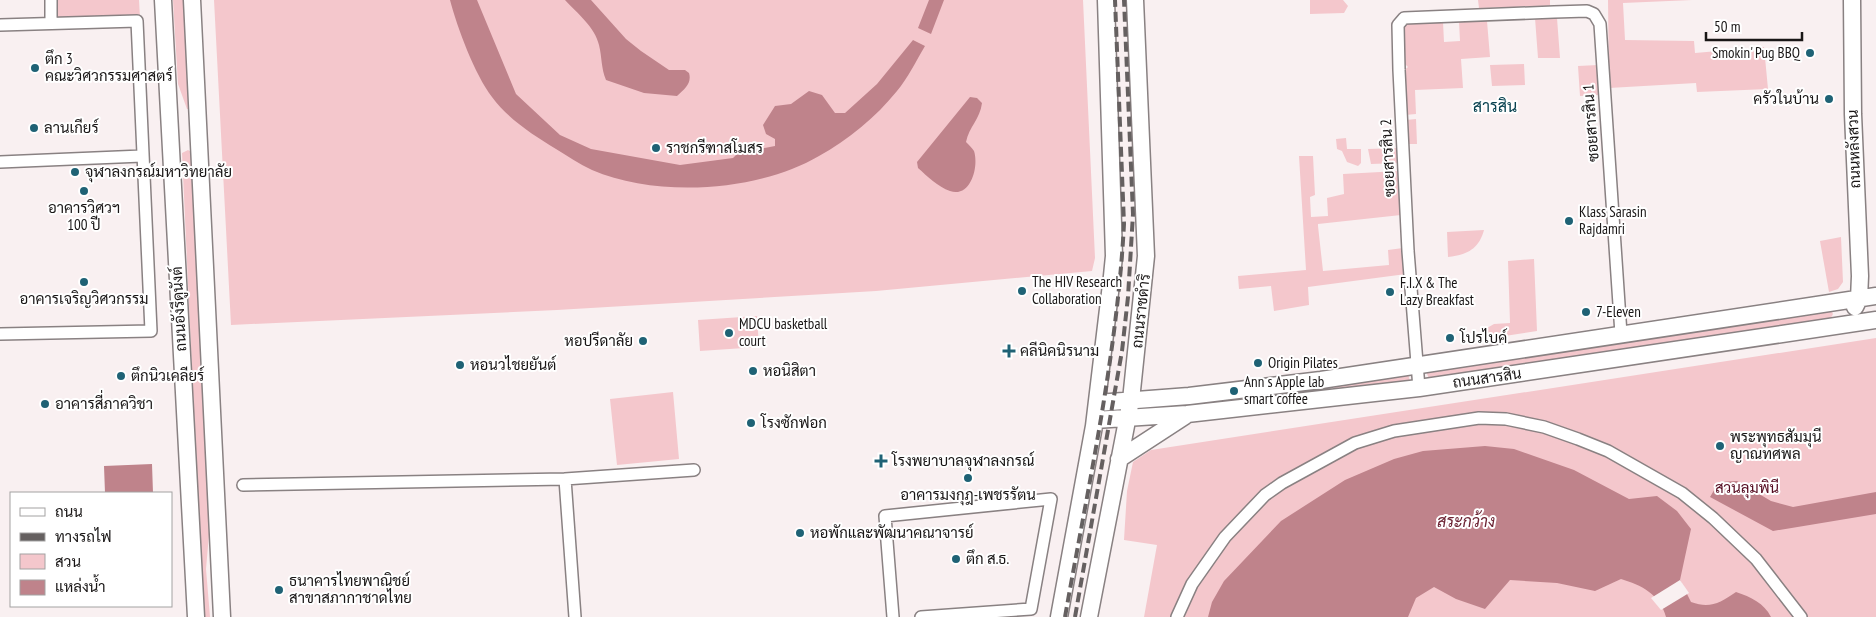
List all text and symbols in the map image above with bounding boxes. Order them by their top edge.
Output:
scale bar [1706,10,1802,42]
text: 50 m [1714,17,1740,36]
place label: Smokin' Pug BBQ [1712,43,1801,62]
marker: Smokin' Pug BBQ [1804,47,1816,59]
place label: ตึก 3 คณะวิศวกรรมศาสตร์ [45,49,173,85]
marker: ตึก 3 คณะวิศวกรรมศาสตร์ [29,62,41,74]
street label: ซอยสารสิน 1 [1578,83,1603,163]
place label: ครัวในบ้าน [1753,89,1819,108]
marker: ครัวในบ้าน [1823,93,1835,105]
district label: สารสิน [1473,96,1517,116]
street label: ถนนหลังสวน [1843,109,1864,189]
place label: ลานเกียร์ [44,118,99,137]
street label: ซอยสารสิน 2 [1376,119,1399,197]
marker: ลานเกียร์ [28,122,40,134]
place label: ราชกรีฑาสโมสร [666,138,763,157]
marker: ราชกรีฑาสโมสร [650,142,662,154]
place label: จุฬาลงกรณ์มหาวิทยาลัย [85,162,232,183]
marker: จุฬาลงกรณ์มหาวิทยาลัย [69,166,81,178]
marker: อาคารวิศวฯ 100 ปี [78,185,90,197]
place label: อาคารวิศวฯ 100 ปี [48,198,120,234]
place label: Klass Sarasin Rajdamri [1579,202,1647,238]
marker: Klass Sarasin Rajdamri [1563,215,1575,227]
street label: ถนนอังรีดูนังต์ [167,266,191,352]
place label: The HIV Research Collaboration [1032,272,1122,308]
street label: ถนนราชดำริ [1127,273,1154,349]
place label: F.I.X & The Lazy Breakfast [1400,273,1474,309]
marker: อาคารเจริญวิศวกรรม [78,276,90,288]
marker: The HIV Research Collaboration [1016,285,1028,297]
marker: F.I.X & The Lazy Breakfast [1384,286,1396,298]
place label: อาคารเจริญวิศวกรรม [19,289,149,308]
place label: 7-Eleven [1596,302,1641,321]
marker: 7-Eleven [1580,306,1592,318]
place label: MDCU basketball court [739,314,828,350]
marker: MDCU basketball court [723,327,735,339]
place label: โปรไบค์ [1459,328,1507,347]
place label: หอปรีดาลัย [564,331,633,350]
marker: โปรไบค์ [1444,332,1456,344]
marker: หอปรีดาลัย [637,335,649,347]
place label: คลีนิคนิรนาม [1020,341,1099,360]
marker: คลีนิคนิรนาม [1002,344,1016,358]
place label: Origin Pilates [1268,353,1338,372]
place label: หอนวไชยยันต์ [470,355,556,374]
marker: Origin Pilates [1252,357,1264,369]
marker: หอนวไชยยันต์ [454,359,466,371]
place label: หอนิสิตา [763,361,816,380]
street label: ถนนสารสิน [1451,363,1523,392]
marker: หอนิสิตา [747,365,759,377]
place label: ตึกนิวเคลียร์ [131,366,204,385]
marker: ตึกนิวเคลียร์ [115,370,127,382]
place label: Ann s Apple lab smart coffee [1244,372,1324,408]
marker: Ann s Apple lab smart coffee [1228,385,1240,397]
place label: อาคารสี่ภาควิชา [55,389,153,413]
marker: อาคารสี่ภาควิชา [39,398,51,410]
place label: โรงซักฟอก [760,413,827,432]
marker: โรงซักฟอก [745,417,757,429]
place label: พระพุทธสัมมุนี ญาณทศพล [1730,427,1822,463]
marker: พระพุทธสัมมุนี ญาณทศพล [1714,440,1726,452]
place label: โรงพยาบาลจุฬาลงกรณ์ [891,451,1034,472]
marker: โรงพยาบาลจุฬาลงกรณ์ [874,454,888,468]
marker: อาคารมงกุฎ-เพชรรัตน [962,472,974,484]
park label: สวนลุมพินี [1715,478,1779,499]
place label: อาคารมงกุฎ-เพชรรัตน [900,485,1036,506]
legend [10,492,172,607]
text: ถนน [55,502,83,521]
water label: สระกว้าง [1437,510,1495,531]
place label: หอพักและพัฒนาคณาจารย์ [810,523,974,542]
text: ทางรถไฟ [55,527,112,546]
marker: หอพักและพัฒนาคณาจารย์ [794,527,806,539]
place label: ตึก ส.ธ. [966,549,1009,568]
text: สวน [55,552,81,571]
marker: ตึก ส.ธ. [950,553,962,565]
place label: ธนาคารไทยพาณิชย์ สาขาสภากาชาดไทย [289,571,412,607]
text: แหล่งน้ำ [55,574,106,596]
marker: ธนาคารไทยพาณิชย์ สาขาสภากาชาดไทย [273,584,285,596]

